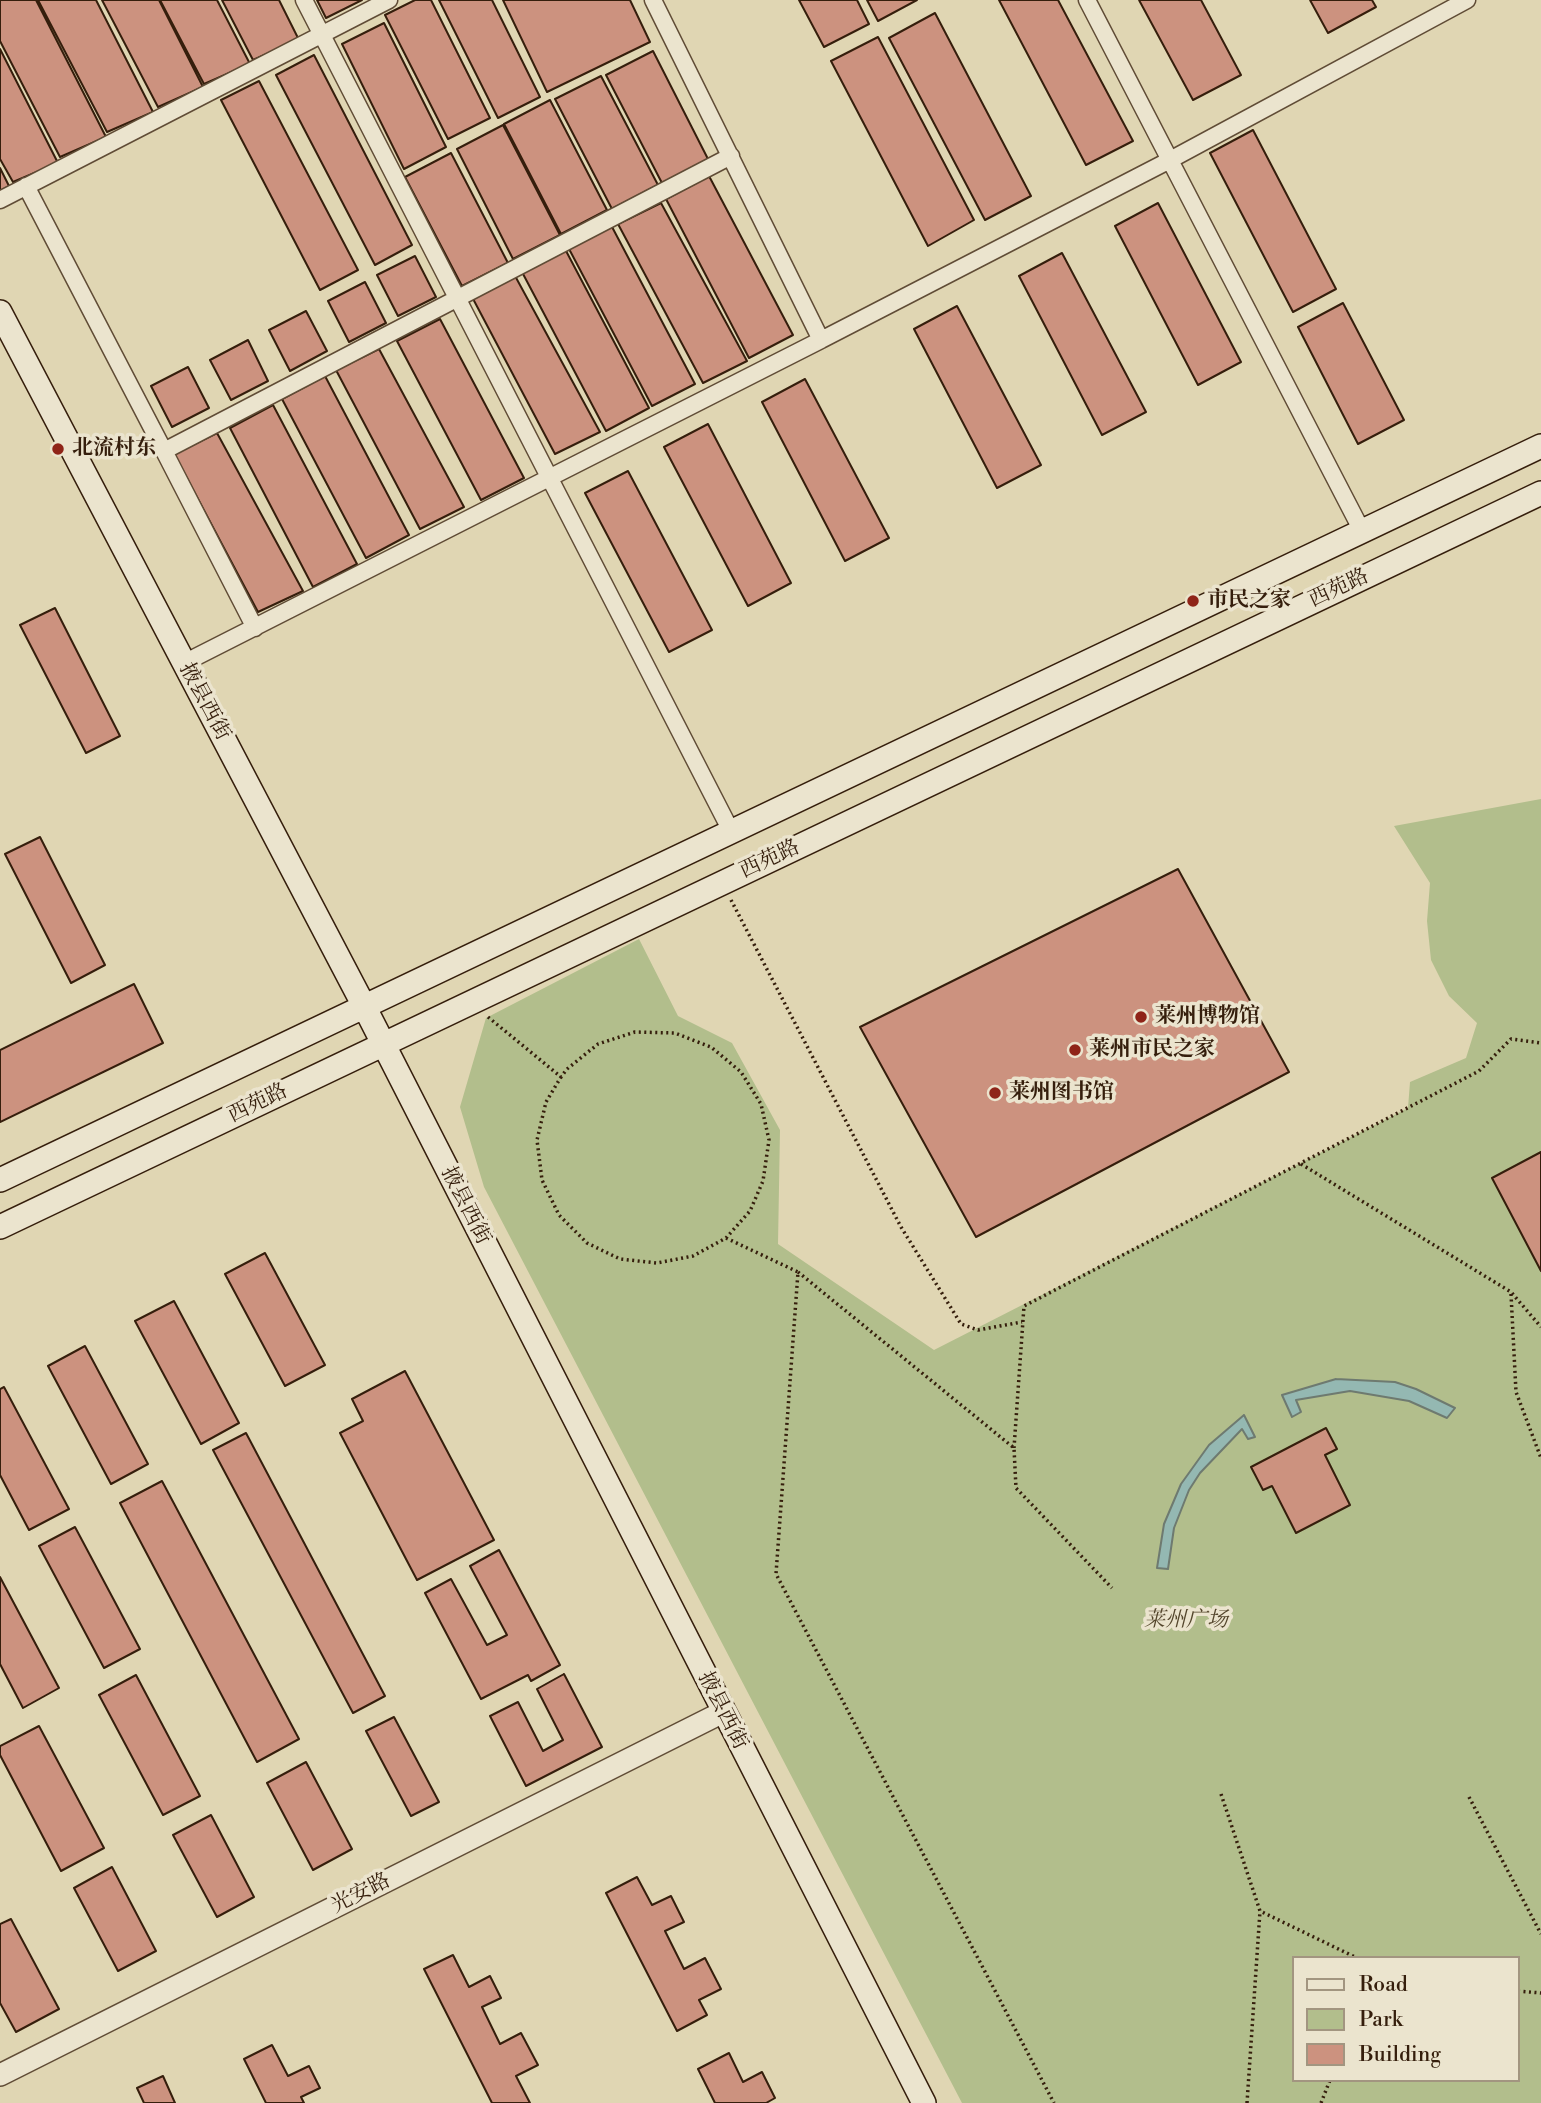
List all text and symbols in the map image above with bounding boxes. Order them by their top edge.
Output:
place label: 北流村东 [72,436,156,462]
marker: 北流村东 [50,441,66,457]
street label: 西苑路 [1305,564,1373,614]
place label: 市民之家 [1207,588,1291,614]
marker: 市民之家 [1185,593,1201,609]
street label: 掖县西街 [173,659,235,745]
street label: 西苑路 [736,835,804,885]
place label: 莱州博物馆 [1155,1004,1260,1030]
marker: 莱州博物馆 [1133,1009,1149,1025]
place label: 莱州市民之家 [1089,1037,1215,1063]
marker: 莱州市民之家 [1067,1042,1083,1058]
street label: 西苑路 [224,1079,292,1129]
place label: 莱州图书馆 [1009,1080,1114,1106]
marker: 莱州图书馆 [987,1085,1003,1101]
street label: 掖县西街 [435,1163,495,1249]
park label: 莱州广场 [1144,1608,1228,1634]
street label: 掖县西街 [692,1668,752,1754]
street label: 光安路 [327,1868,395,1920]
legend [1292,1956,1520,2082]
text: Road [1359,1972,1408,1998]
text: Park [1359,2007,1403,2033]
text: Building [1359,2042,1441,2068]

